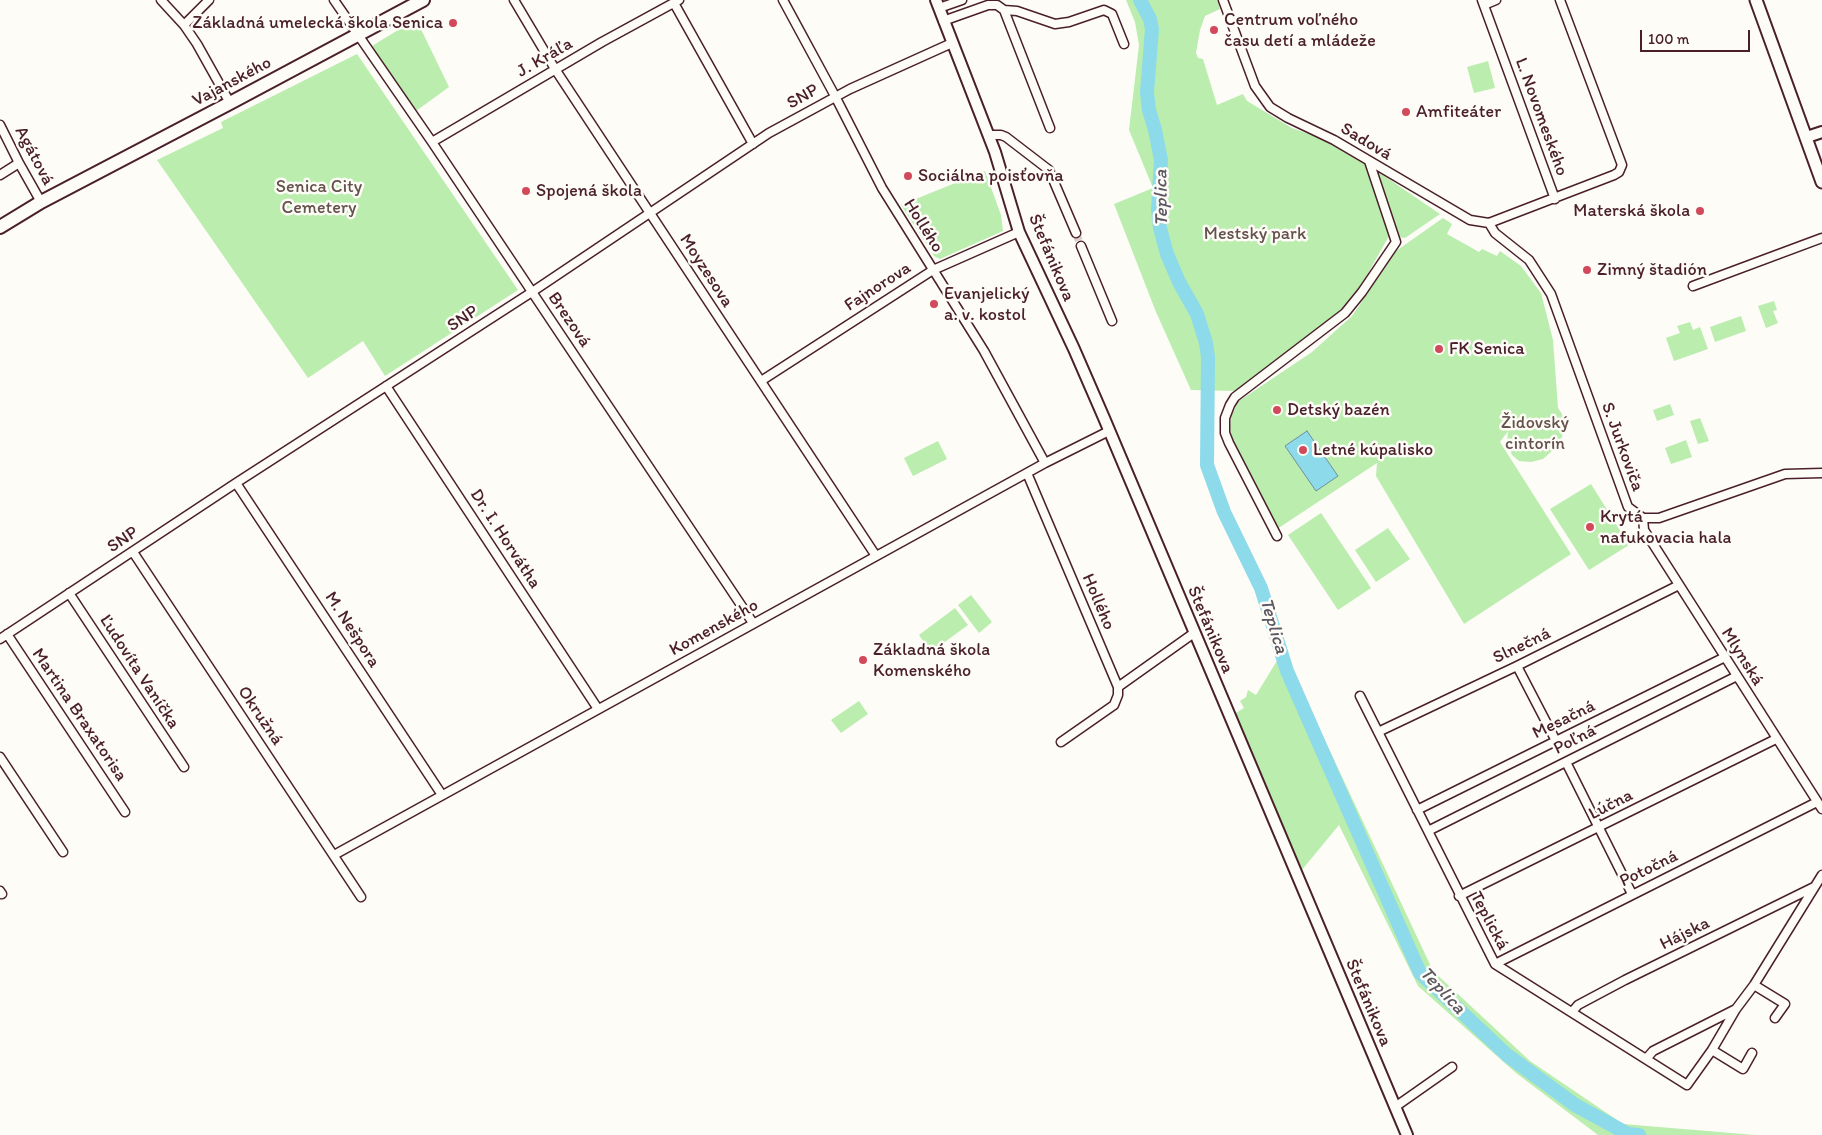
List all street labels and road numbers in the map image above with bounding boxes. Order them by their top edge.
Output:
street label: J. Kráľa [513,33,577,83]
street label: Vajanského [189,52,275,112]
street label: L. Novomeského [1510,55,1572,179]
street label: SNP [783,80,823,114]
street label: Sadová [1336,118,1396,166]
street label: Agátová [9,123,59,189]
street label: Hollého [898,195,948,257]
street label: Štefánikova [1023,211,1079,305]
street label: Moyzesova [674,230,738,312]
street label: Fajnorova [841,257,915,317]
street label: Brezová [543,288,595,352]
street label: SNP [443,301,483,337]
street label: S. Jurkoviča [1596,399,1648,495]
street label: Dr. I. Horvátha [465,485,545,593]
street label: SNP [103,522,143,558]
street label: Hollého [1076,571,1120,633]
street label: Štefánikova [1182,583,1238,677]
street label: M. Nešpora [319,588,385,672]
street label: Komenského [666,595,762,661]
street label: Ľudovíta Vaníčka [94,611,184,733]
street label: Slnečná [1490,623,1554,669]
street label: Mlynská [1716,624,1768,690]
street label: Martina Braxatorisa [27,644,131,786]
street label: Okružná [232,682,288,750]
street label: Mesačná [1529,696,1599,744]
street label: Poľná [1550,720,1600,760]
street label: Lúčna [1585,785,1637,825]
street label: Potočná [1616,846,1682,892]
street label: Teplická [1465,888,1513,954]
street label: Hájska [1656,913,1714,955]
street label: Štefánikova [1340,956,1396,1050]

